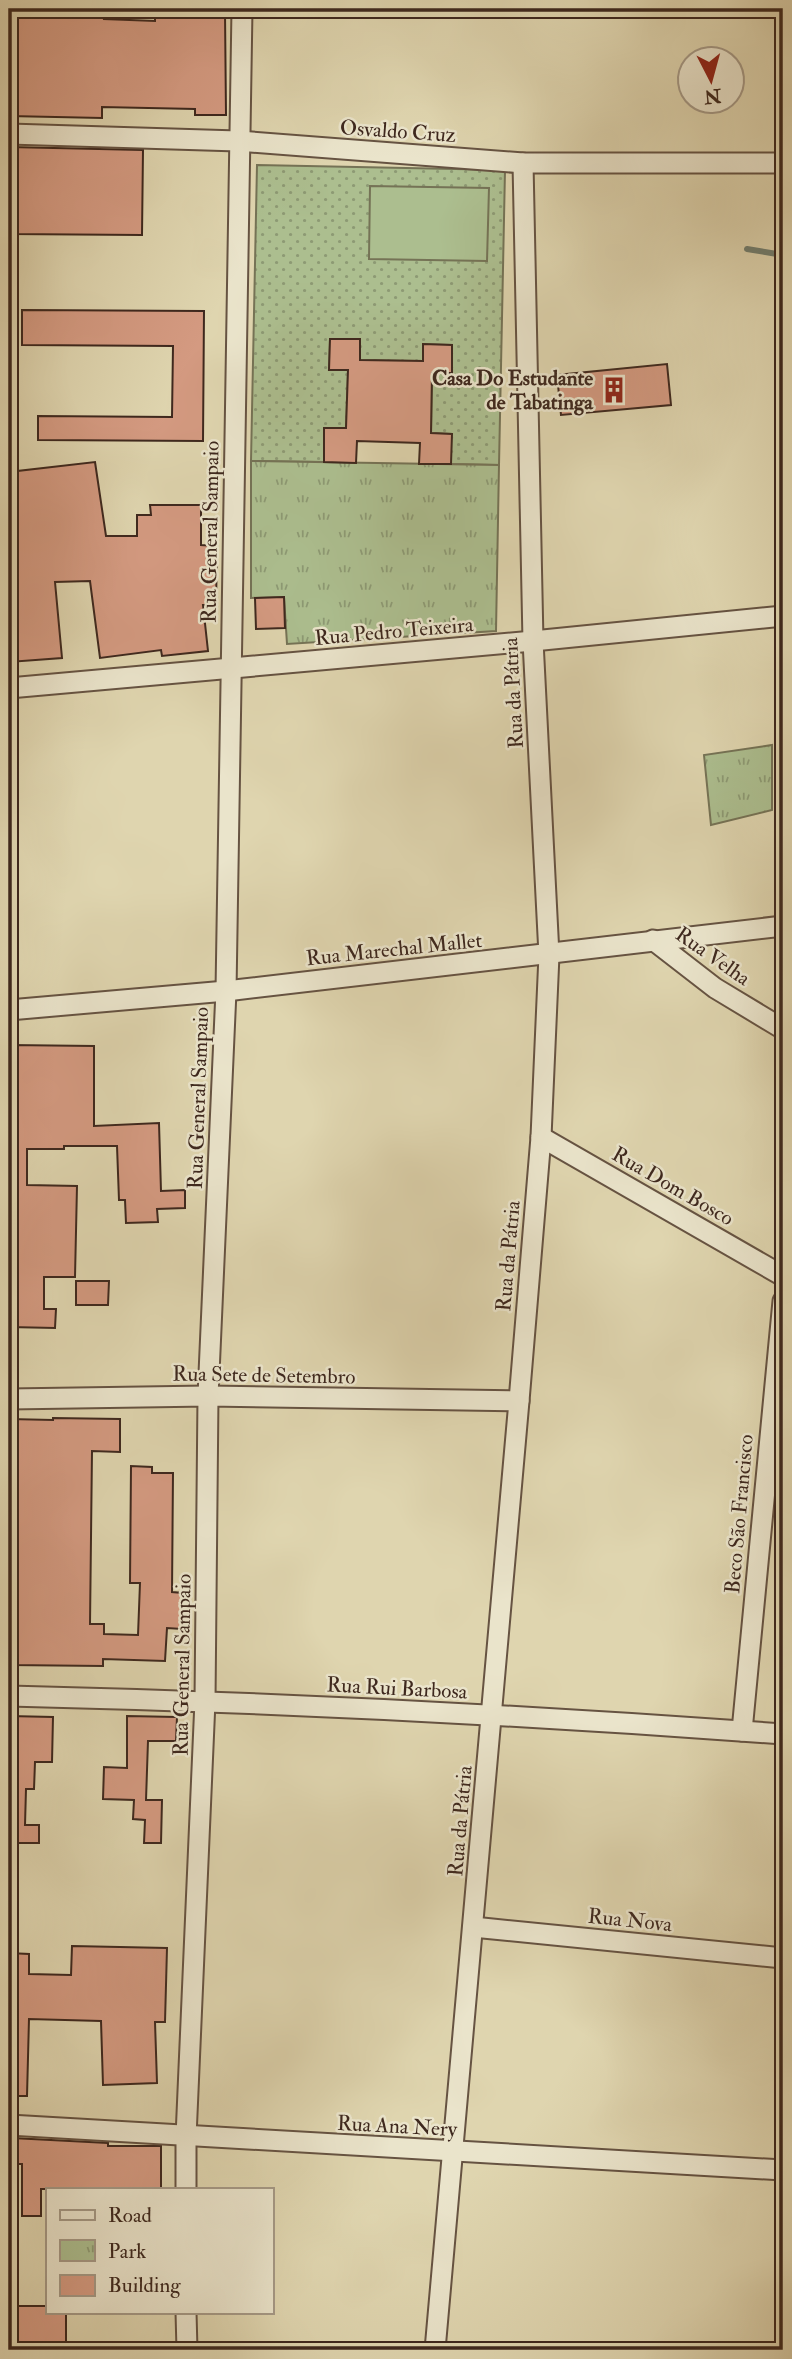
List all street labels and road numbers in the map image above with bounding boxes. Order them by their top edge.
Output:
street label: Osvaldo Cruz [339,114,457,149]
street label: Rua General Sampaio [195,441,226,623]
street label: Rua Pedro Teixeira [314,611,475,652]
street label: Rua da Pátria [497,636,530,749]
street label: Rua Velha [670,921,756,992]
street label: Rua Marechal Mallet [305,927,484,972]
street label: Rua General Sampaio [182,1006,215,1190]
street label: Rua Dom Bosco [607,1141,738,1232]
street label: Rua da Pátria [490,1199,527,1313]
street label: Rua Sete de Setembro [172,1360,356,1391]
street label: Beco São Francisco [719,1433,760,1595]
street label: Rua General Sampaio [167,1574,198,1756]
street label: Rua Rui Barbosa [326,1671,468,1706]
street label: Rua da Pátria [442,1764,479,1878]
street label: Rua Nova [586,1903,674,1938]
street label: Rua Ana Nery [336,2110,458,2143]

